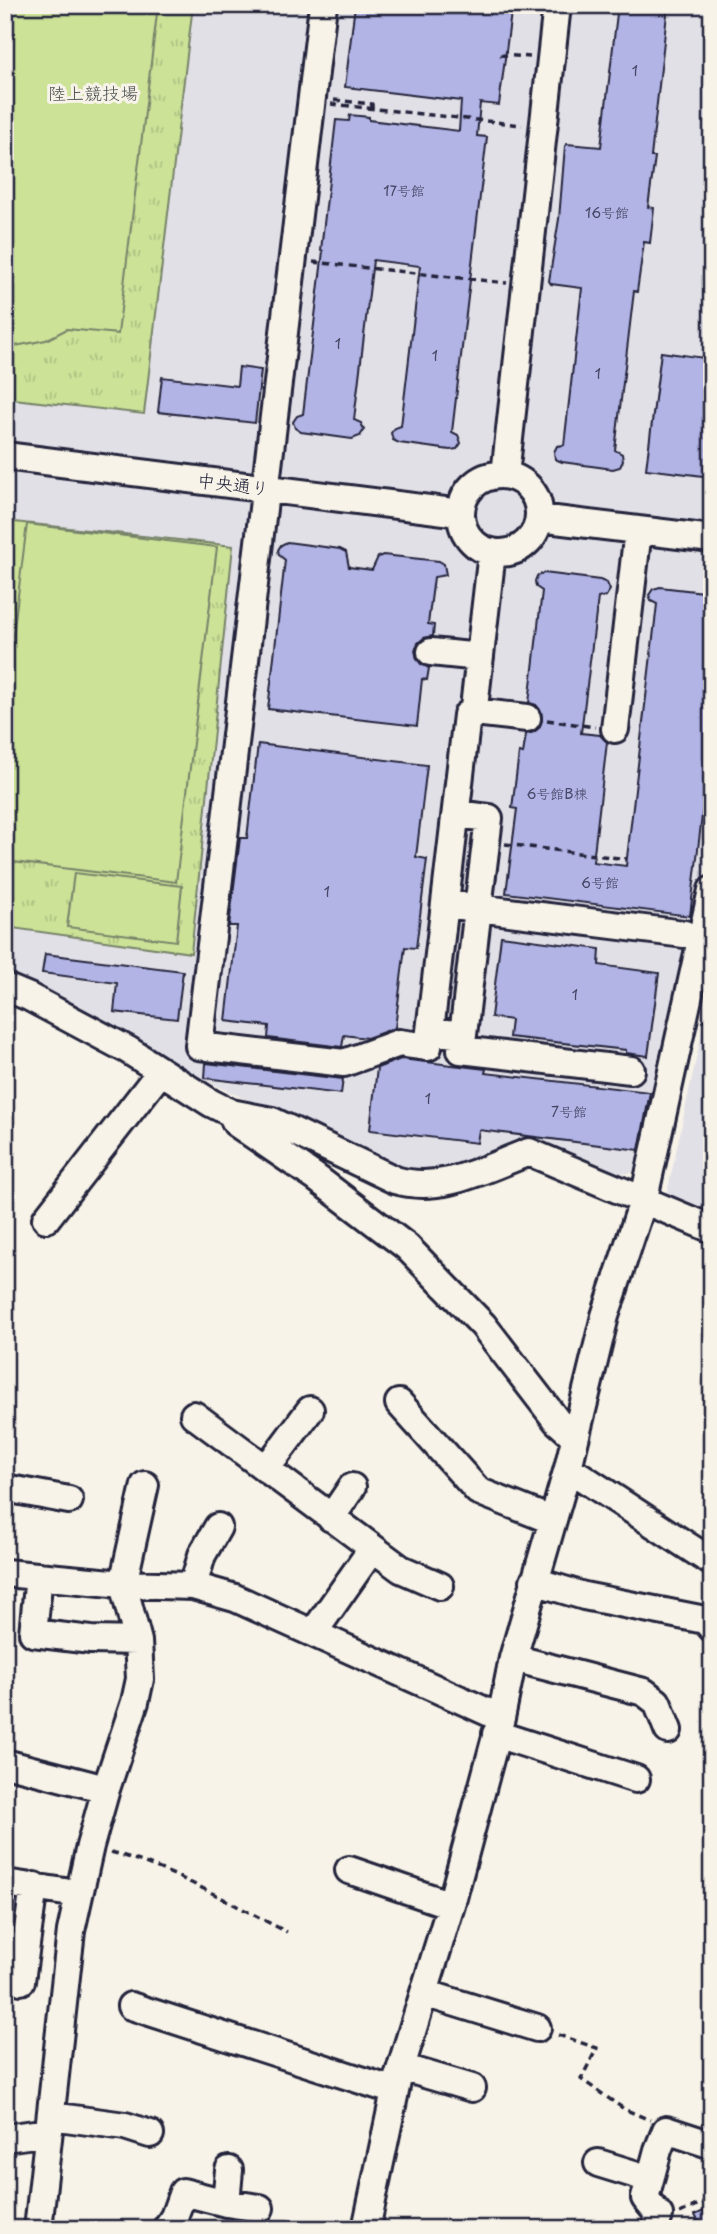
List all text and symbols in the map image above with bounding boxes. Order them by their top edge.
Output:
house number: 1 [632,60,638,81]
park label: 陸上競技場 [48,79,138,106]
house number: 17号館 [383,180,425,201]
house number: 16号館 [585,202,629,223]
house number: 1 [335,333,341,354]
house number: 1 [432,345,438,366]
house number: 1 [595,363,601,384]
street label: 中央通り [196,466,271,501]
house number: 6号館B棟 [526,783,589,804]
house number: 6号館 [581,872,619,893]
house number: 1 [324,881,330,902]
house number: 1 [572,984,578,1005]
house number: 1 [425,1088,431,1109]
house number: 7号館 [551,1101,587,1122]

